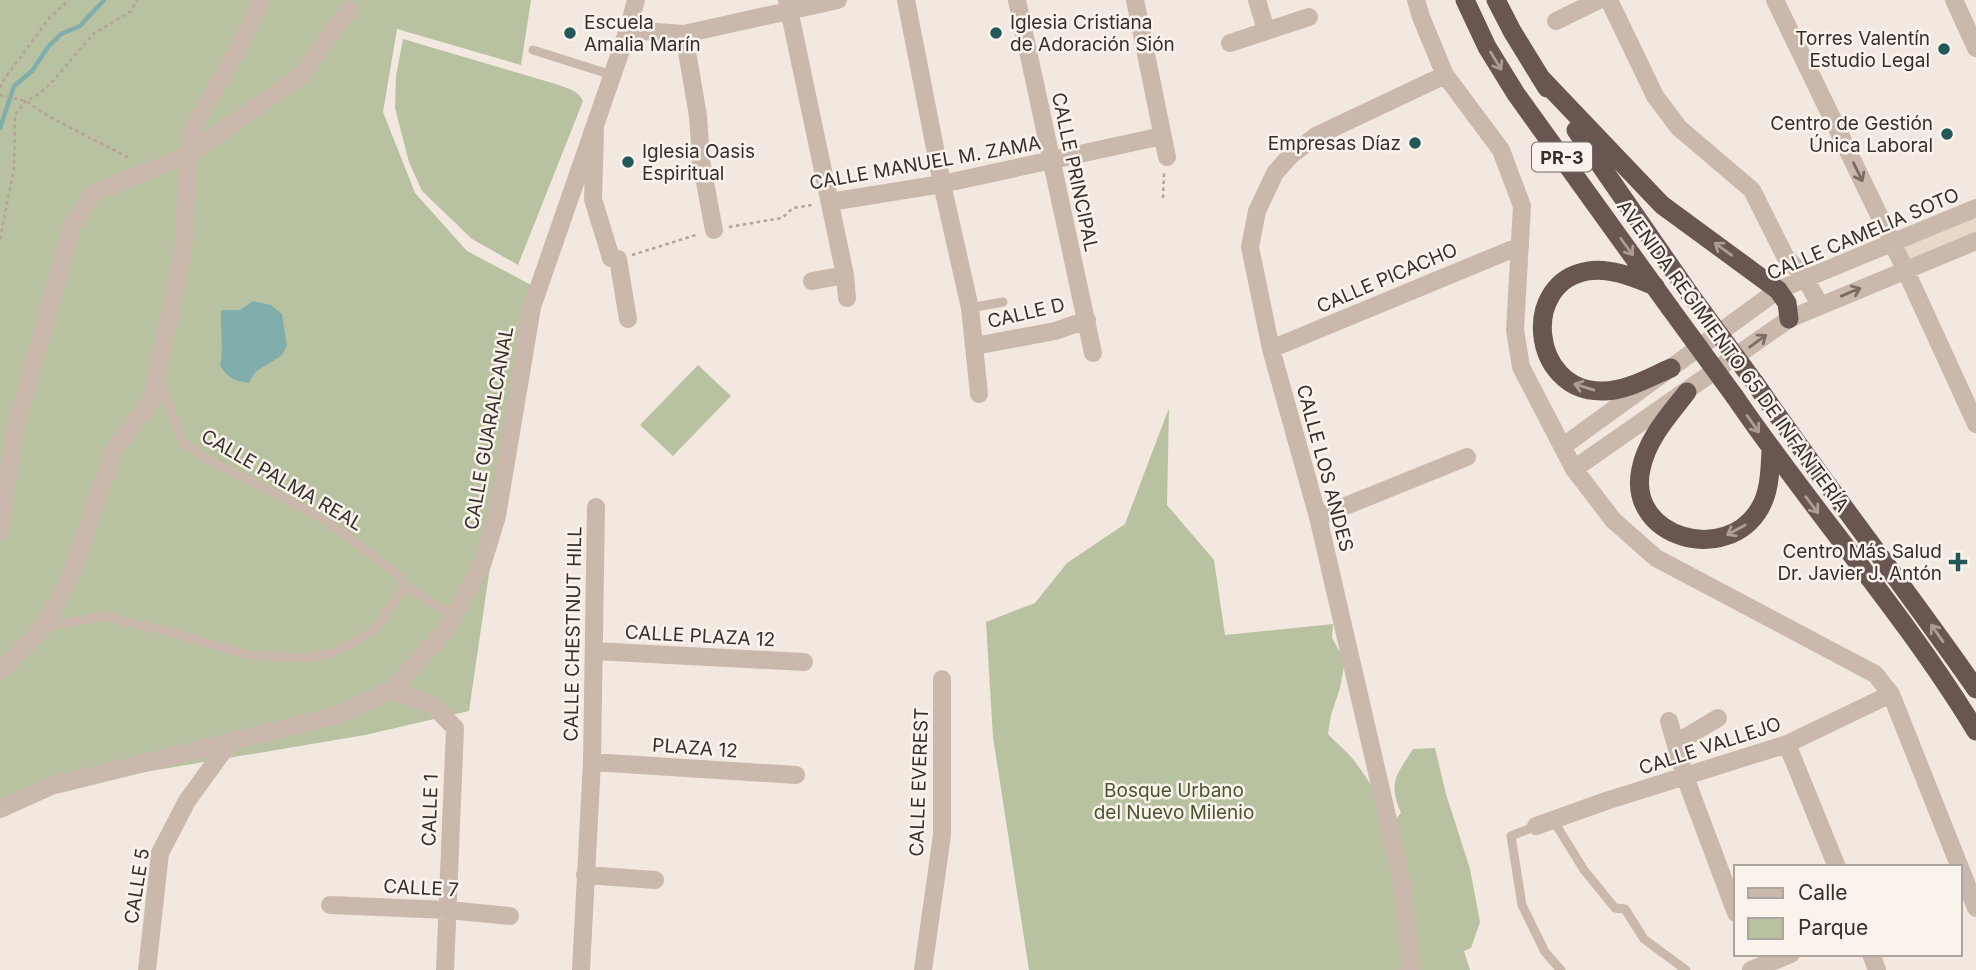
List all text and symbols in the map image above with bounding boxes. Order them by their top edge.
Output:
place label: Escuela Amalia Marín [584,11,701,56]
place label: Iglesia Cristiana de Adoración Sión [1010,11,1175,56]
marker: Escuela Amalia Marín [562,25,578,41]
marker: Iglesia Cristiana de Adoración Sión [988,25,1004,41]
place label: Torres Valentín Estudio Legal [1795,27,1930,72]
marker: Torres Valentín Estudio Legal [1936,41,1952,57]
one-way arrow [1488,51,1503,70]
street label: CALLE PRINCIPAL [1047,90,1103,254]
place label: Centro de Gestión Única Laboral [1770,112,1933,157]
marker: Centro de Gestión Única Laboral [1939,126,1955,142]
street label: CALLE MANUEL M. ZAMA [808,131,1042,195]
place label: Empresas Díaz [1268,132,1401,155]
marker: Empresas Díaz [1407,135,1423,151]
place label: Iglesia Oasis Espiritual [642,140,755,185]
road number: PR-3 [1532,142,1592,172]
marker: Iglesia Oasis Espiritual [620,154,636,170]
one-way arrow [1852,161,1865,182]
street label: CALLE CAMELIA SOTO [1763,183,1963,285]
street label: AVENIDA REGIMIENTO 65 DE INFANTERÍA [1612,195,1855,516]
one-way arrow [1620,237,1634,256]
street label: CALLE PICACHO [1313,238,1461,318]
one-way arrow [1714,242,1733,257]
one-way arrow [1840,284,1861,297]
street label: CALLE D [985,293,1067,333]
street label: CALLE GUARALCANAL [460,324,518,532]
one-way arrow [1748,334,1767,348]
one-way arrow [1573,380,1595,393]
street label: CALLE LOS ANDES [1292,382,1358,554]
one-way arrow [1746,414,1760,433]
street label: CALLE PALMA REAL [197,424,367,536]
one-way arrow [1805,495,1820,514]
one-way arrow [1726,523,1746,537]
street label: CALLE CHESTNUT HILL [560,526,586,742]
place label: Centro Más Salud Dr. Javier J. Antón [1777,540,1942,585]
marker: Centro Más Salud Dr. Javier J. Antón [1948,552,1968,572]
street label: CALLE PLAZA 12 [624,621,776,651]
one-way arrow [1930,624,1944,643]
street label: CALLE EVEREST [905,707,933,857]
street label: CALLE VALLEJO [1636,712,1784,780]
street label: PLAZA 12 [651,734,739,762]
street label: CALLE 1 [417,773,443,847]
park label: Bosque Urbano del Nuevo Milenio [1094,779,1254,824]
street label: CALLE 5 [120,846,154,926]
legend [1734,865,1962,956]
street label: CALLE 7 [383,875,459,901]
text: Calle [1798,880,1848,905]
text: Parque [1798,915,1868,940]

